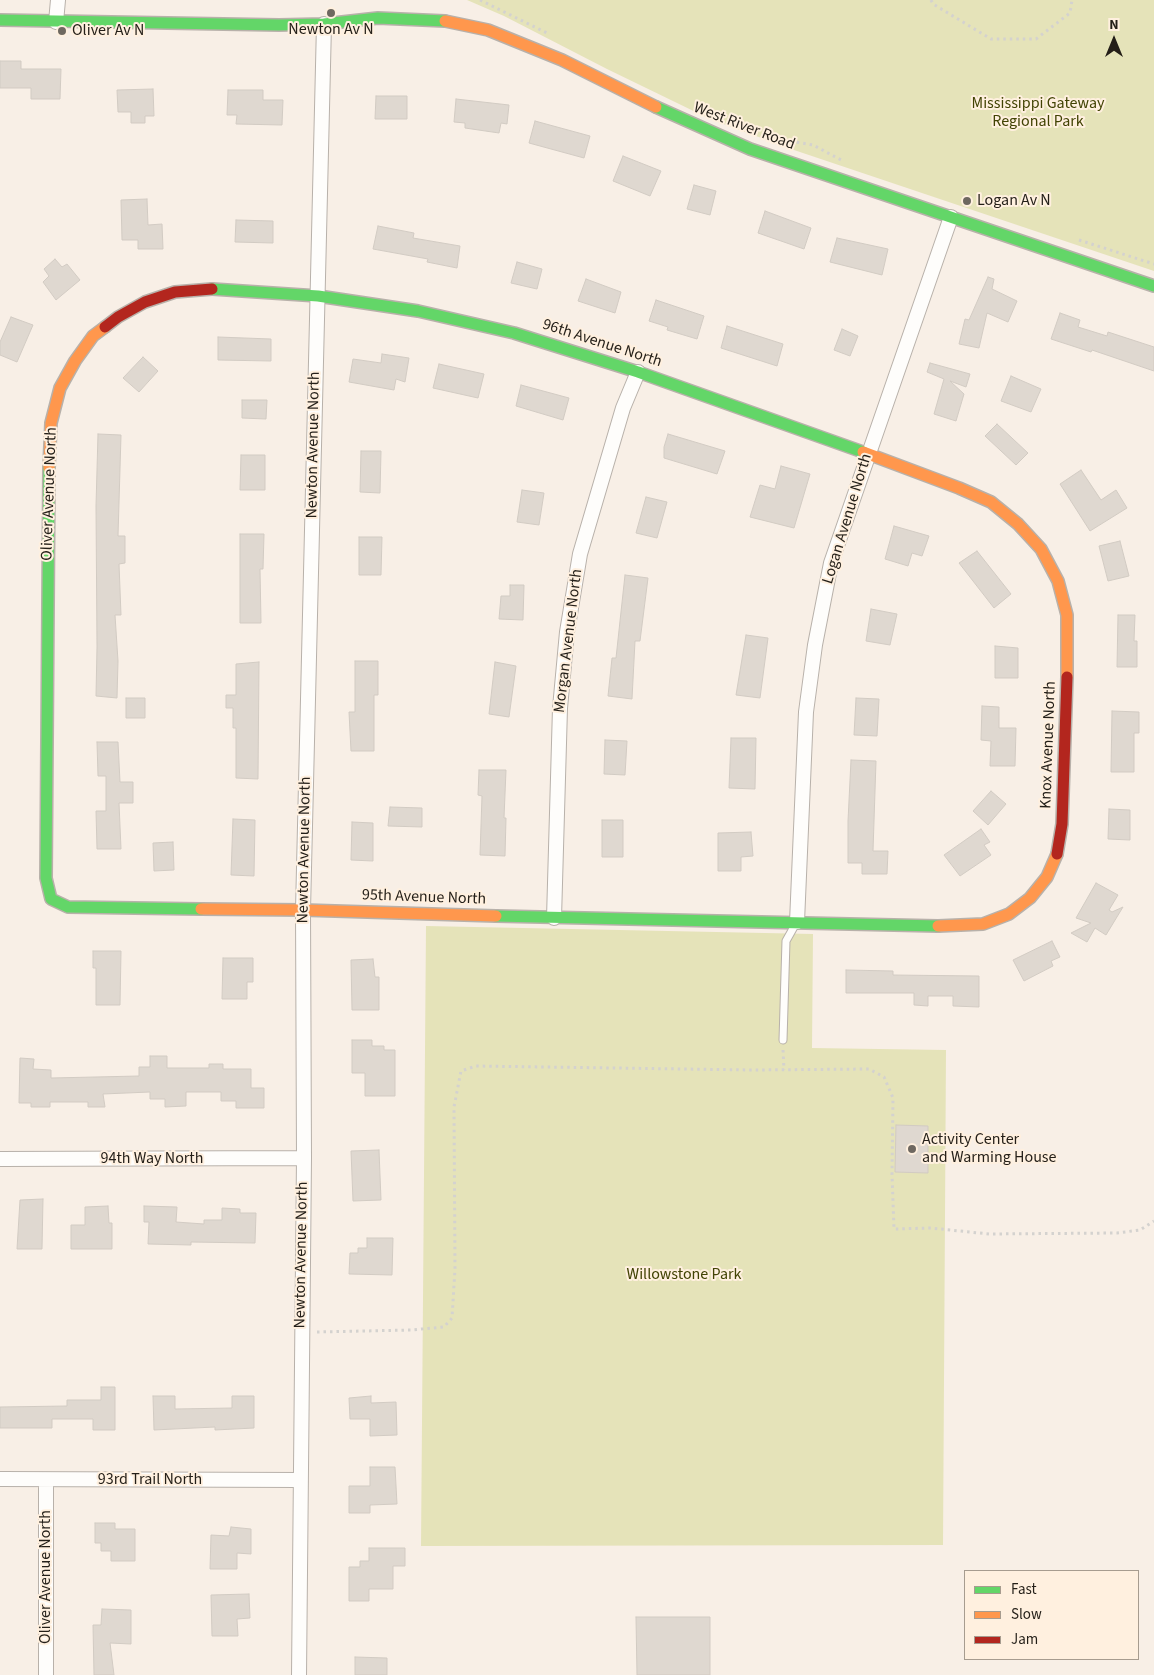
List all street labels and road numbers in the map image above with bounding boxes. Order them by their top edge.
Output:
street label: West River Road [691,99,797,155]
street label: 96th Avenue North [540,316,664,372]
street label: Newton Avenue North [303,371,325,519]
street label: Oliver Avenue North [38,427,62,561]
street label: Logan Avenue North [819,452,877,586]
street label: Morgan Avenue North [551,568,587,714]
street label: Knox Avenue North [1037,681,1061,809]
street label: Newton Avenue North [294,776,316,924]
street label: 95th Avenue North [361,886,487,910]
street label: 94th Way North [101,1149,203,1169]
street label: Newton Avenue North [291,1181,313,1329]
street label: 93rd Trail North [98,1470,202,1490]
street label: Oliver Avenue North [36,1510,56,1644]

